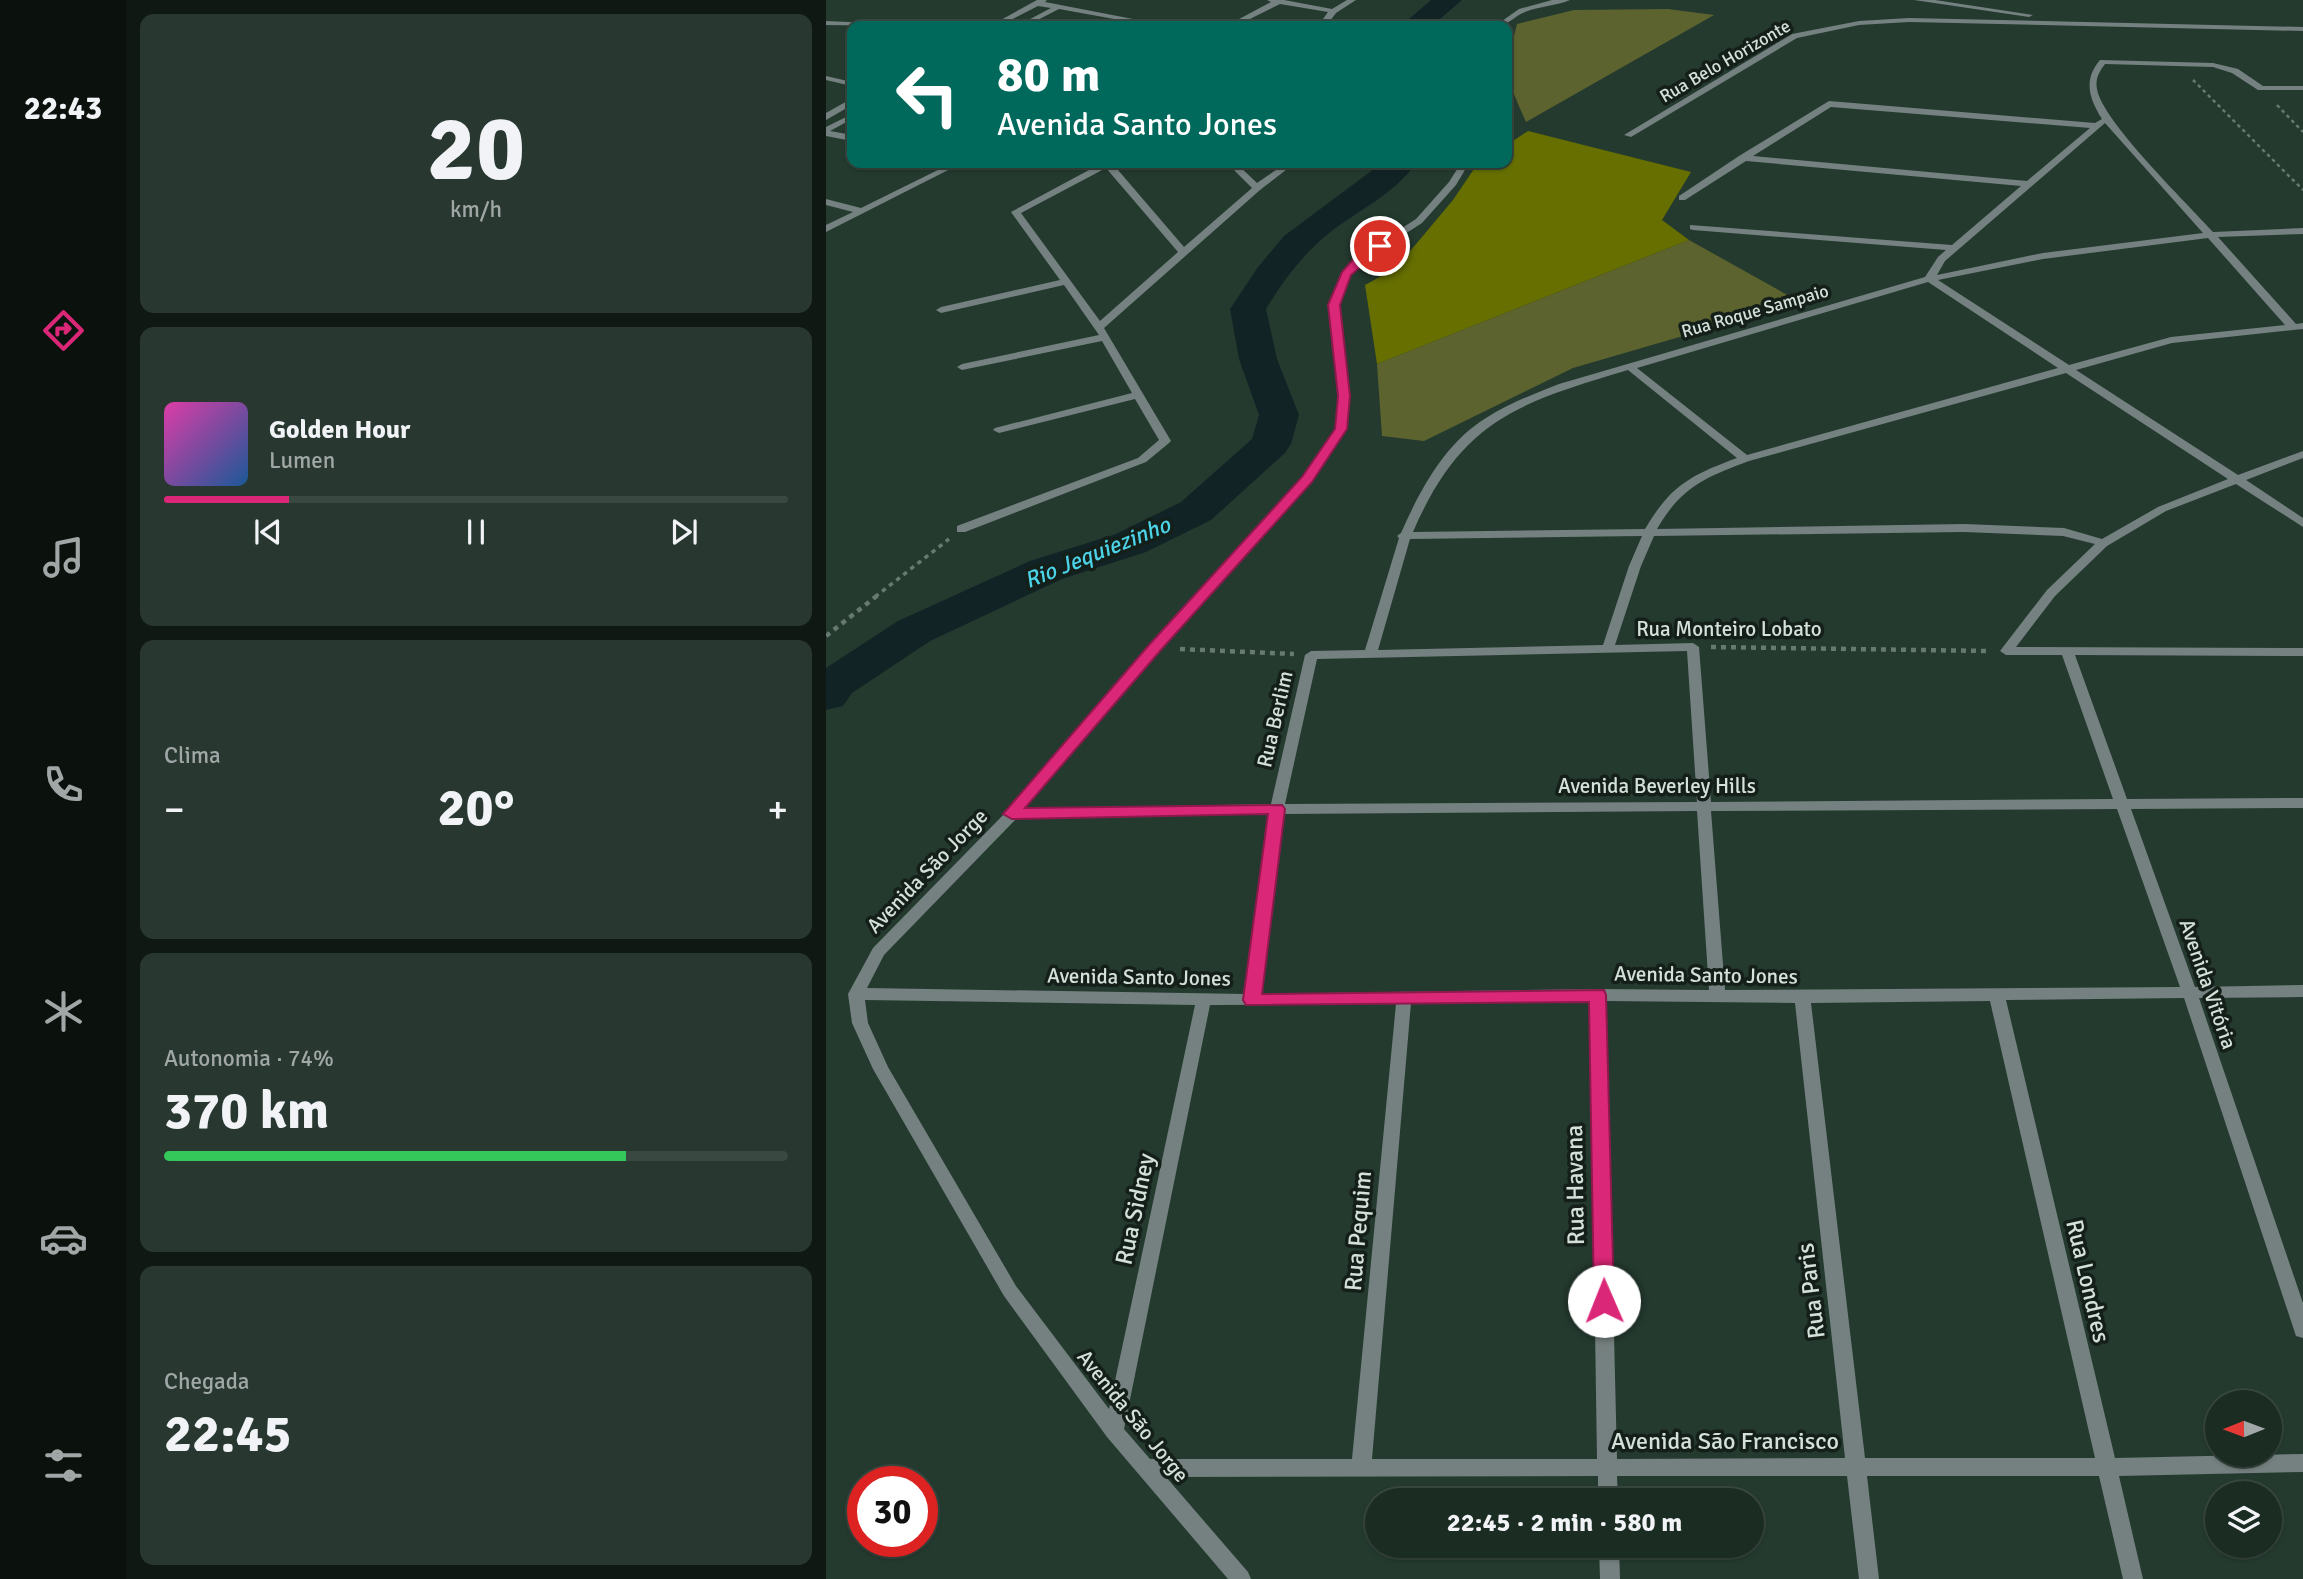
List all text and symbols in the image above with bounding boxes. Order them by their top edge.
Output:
street label: Rua Belo Horizonte [1656,15,1794,107]
text: 80 m [997,45,1100,105]
icon: left [882,49,973,140]
text: 22:43 [24,89,102,128]
text: 20 [427,93,525,206]
text: Avenida Santo Jones [997,105,1277,144]
text: km/h [450,195,502,224]
pin [1350,216,1410,276]
icon: arrive [1361,227,1399,265]
street label: Rua Roque Sampaio [1679,279,1831,343]
icon: directions [39,306,88,355]
text: Golden Hour [269,414,410,446]
text: Lumen [269,446,335,475]
water label: Rio Jequiezinho [1020,510,1175,595]
icon: previous [249,513,287,551]
icon: pause [457,513,495,551]
icon: next [665,513,703,551]
icon: music [39,533,88,582]
street label: Rua Monteiro Lobato [1636,616,1822,642]
street label: Rua Berlim [1251,668,1299,770]
text: Clima [164,741,221,770]
icon: phone [39,760,88,809]
street label: Avenida Beverley Hills [1558,773,1756,799]
text: 20° [438,776,514,840]
text: − [164,786,185,833]
text: + [767,786,788,833]
street label: Avenida São Jorge [861,803,993,939]
street label: Avenida Vitória [2174,915,2242,1053]
street label: Avenida Santo Jones [1614,960,1798,990]
street label: Avenida Santo Jones [1047,962,1231,992]
icon: climate [39,987,88,1036]
text: Autonomia · 74% [164,1044,334,1073]
text: 370 km [164,1079,329,1143]
street label: Rua Havana [1559,1124,1591,1246]
street label: Rua Sidney [1109,1151,1161,1267]
street label: Rua Pequim [1338,1170,1378,1292]
icon: car [39,1214,88,1263]
street label: Rua Londres [2059,1216,2117,1346]
street label: Rua Paris [1790,1242,1832,1340]
position arrow [1567,1264,1641,1338]
street label: Avenida São Jorge [1072,1344,1194,1488]
text: Chegada [164,1367,249,1396]
north arrow [2205,1390,2282,1466]
map controls [2205,1390,2282,1558]
text: 22:45 [164,1402,292,1466]
street label: Avenida São Francisco [1611,1426,1839,1456]
icon: filters [39,1441,88,1490]
speed limit sign: 30 [847,1466,938,1557]
button: layers [2205,1481,2282,1558]
text: 22:45 · 2 min · 580 m [1447,1507,1682,1539]

